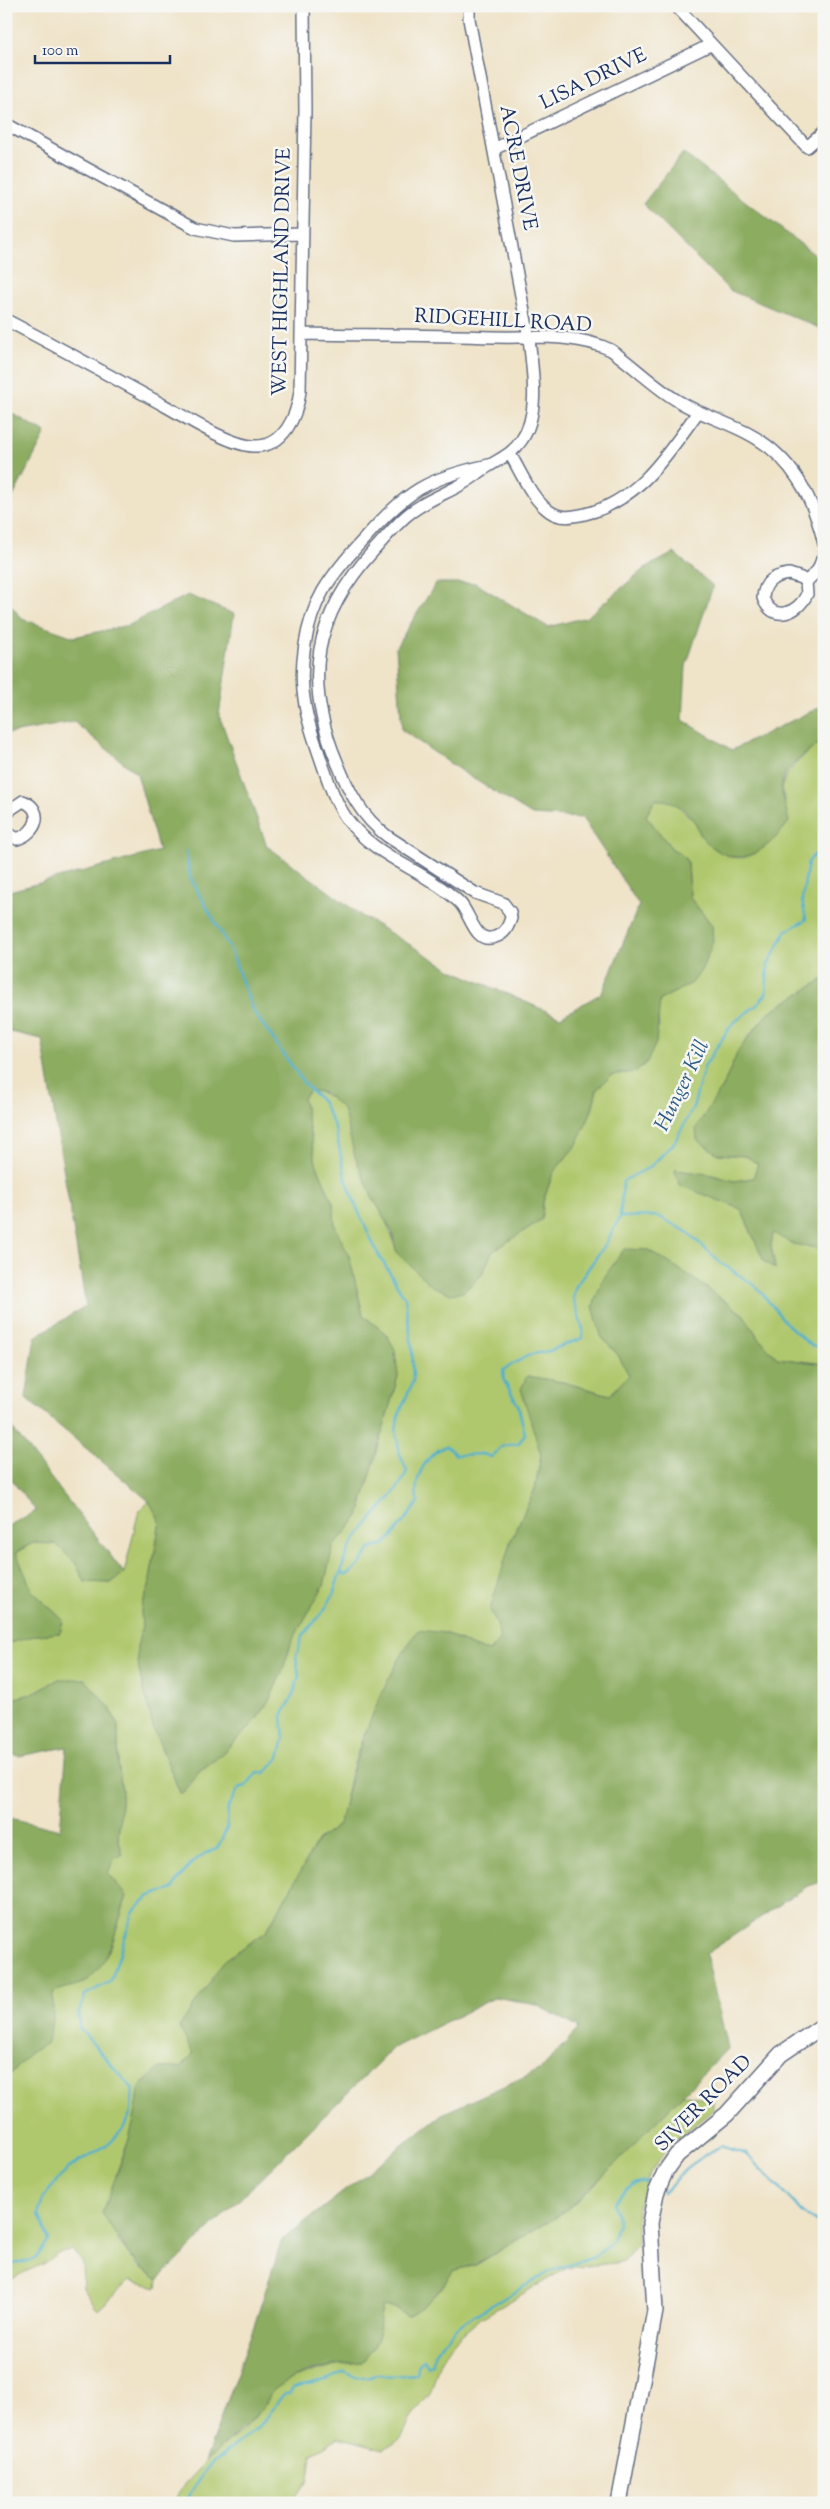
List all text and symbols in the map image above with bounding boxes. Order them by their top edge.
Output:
scale bar [35,32,170,64]
text: 100 m [42,41,79,62]
street label: LISA DRIVE [536,42,652,118]
street label: ACRE DRIVE [491,103,543,233]
street label: WEST HIGHLAND DRIVE [266,148,300,396]
street label: RIDGEHILL ROAD [413,303,593,341]
water label: Hunger Kill [648,1035,718,1137]
street label: SIVER ROAD [649,2049,759,2159]

